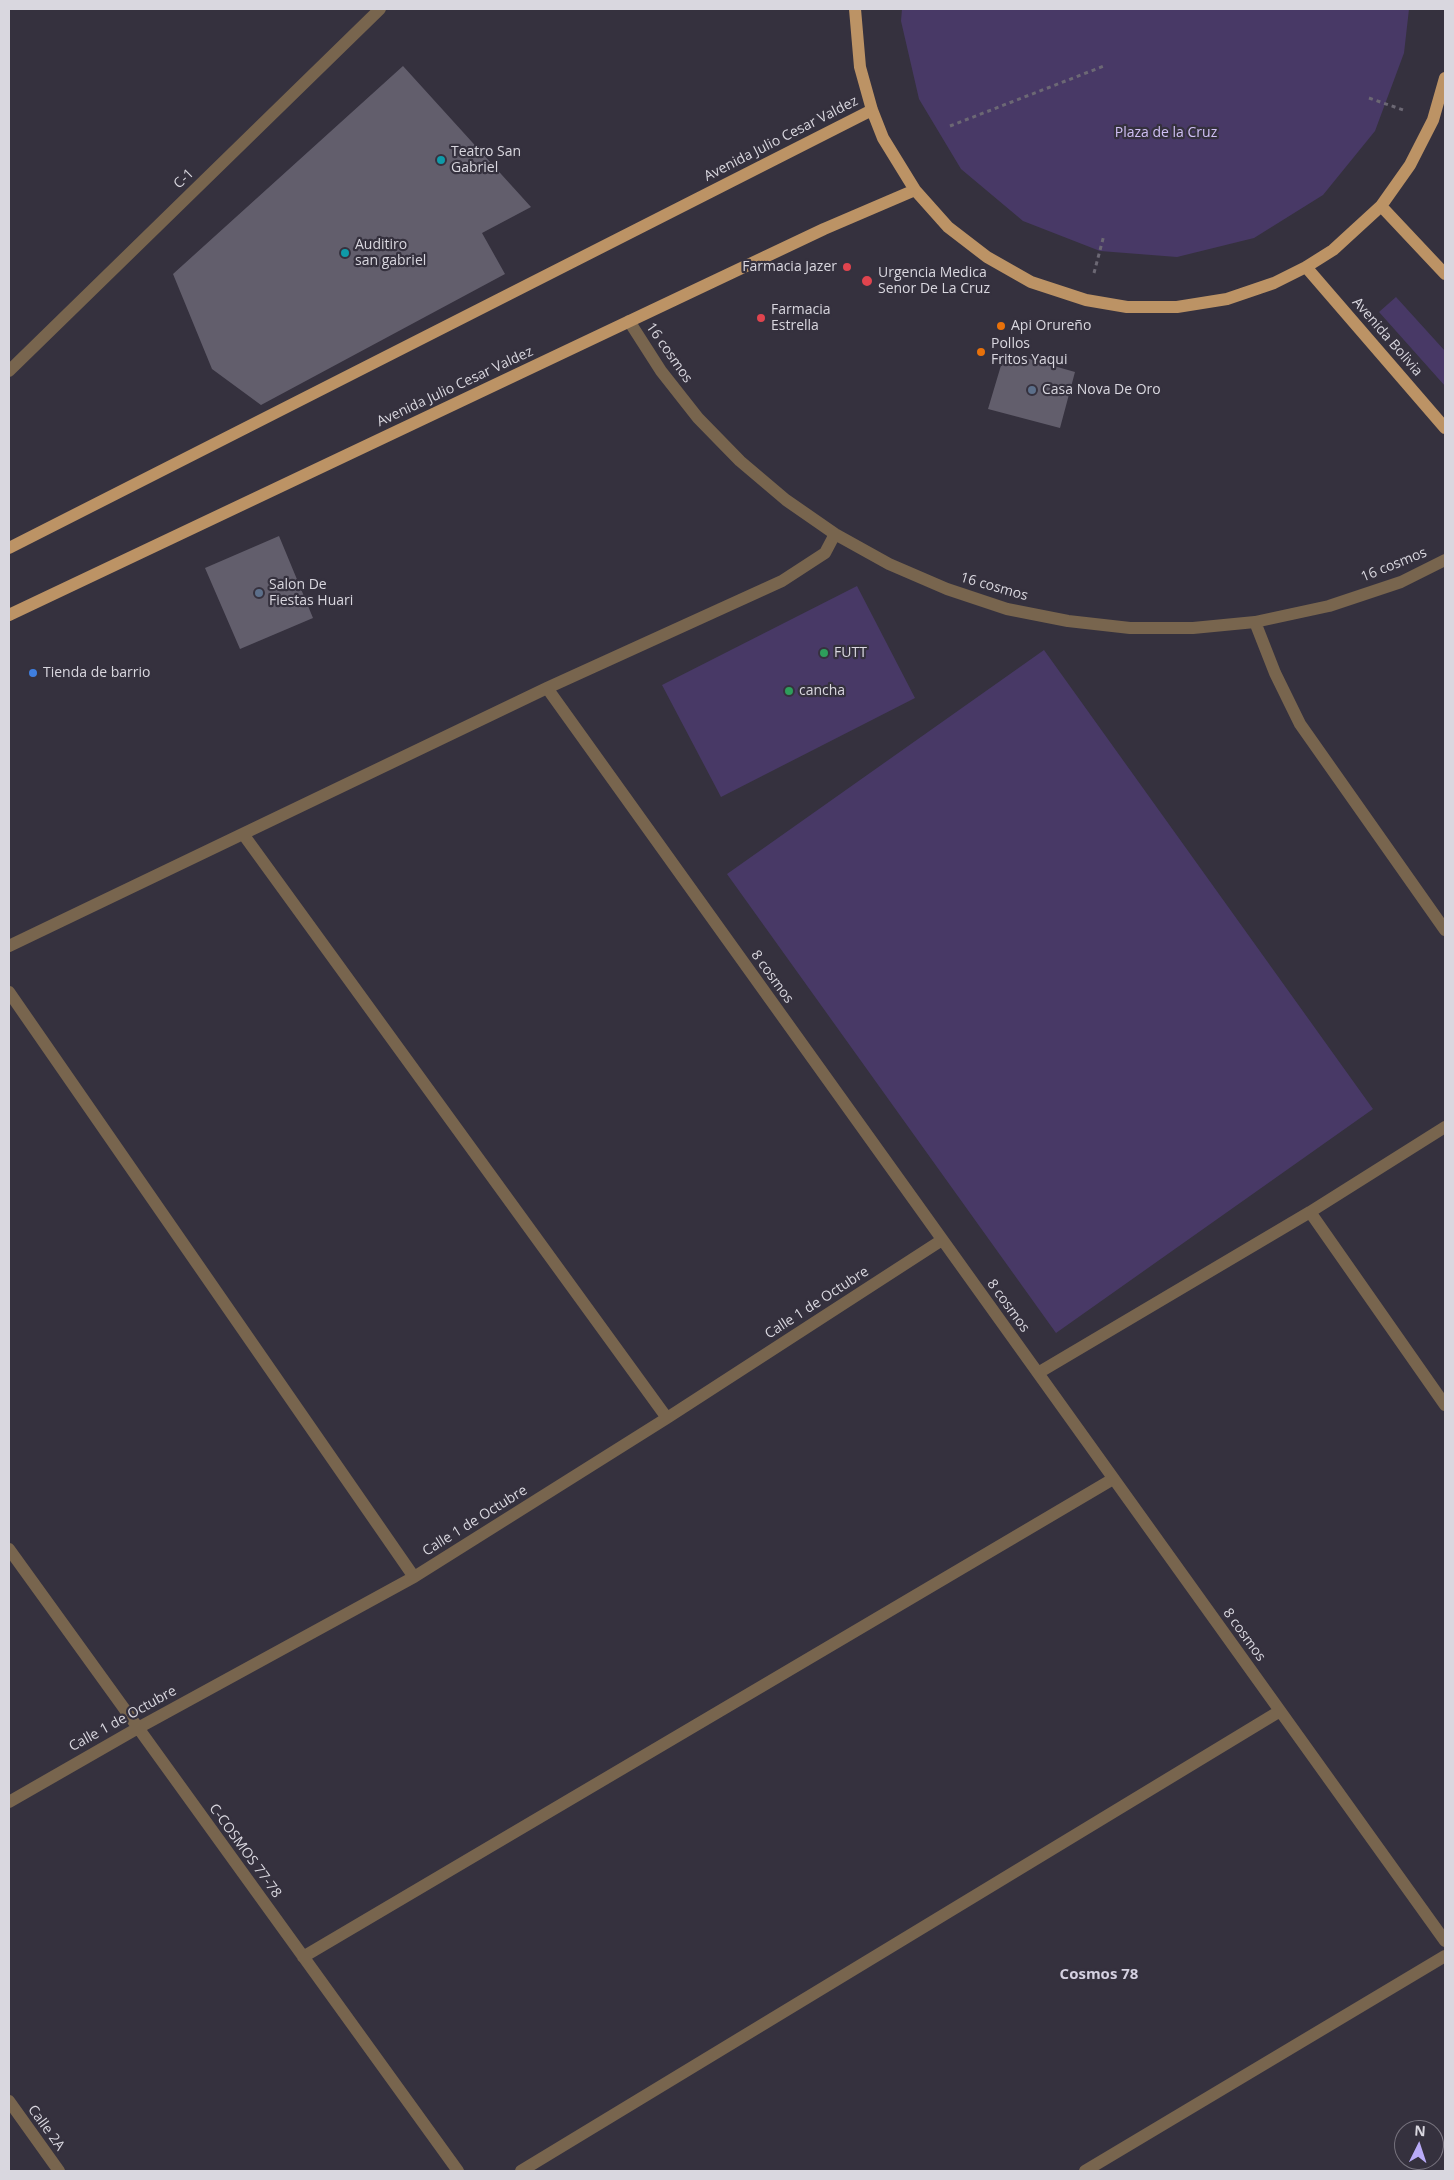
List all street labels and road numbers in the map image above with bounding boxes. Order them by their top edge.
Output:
street label: Avenida Julio Cesar Valdez [701,93,861,185]
street label: C-1 [170,166,198,192]
street label: Avenida Bolivia [1348,294,1426,380]
street label: 16 cosmos [642,320,696,386]
street label: Avenida Julio Cesar Valdez [374,343,536,431]
street label: 16 cosmos [1359,544,1429,586]
street label: 16 cosmos [958,569,1030,605]
street label: 8 cosmos [747,947,797,1007]
street label: Calle 1 de Octubre [762,1263,872,1343]
street label: 8 cosmos [983,1276,1033,1336]
street label: Calle 1 de Octubre [420,1482,530,1560]
street label: 8 cosmos [1219,1605,1269,1665]
street label: Calle 1 de Octubre [66,1683,180,1755]
street label: C-COSMOS 77-78 [205,1801,285,1901]
street label: Calle 2A [24,2102,68,2154]

